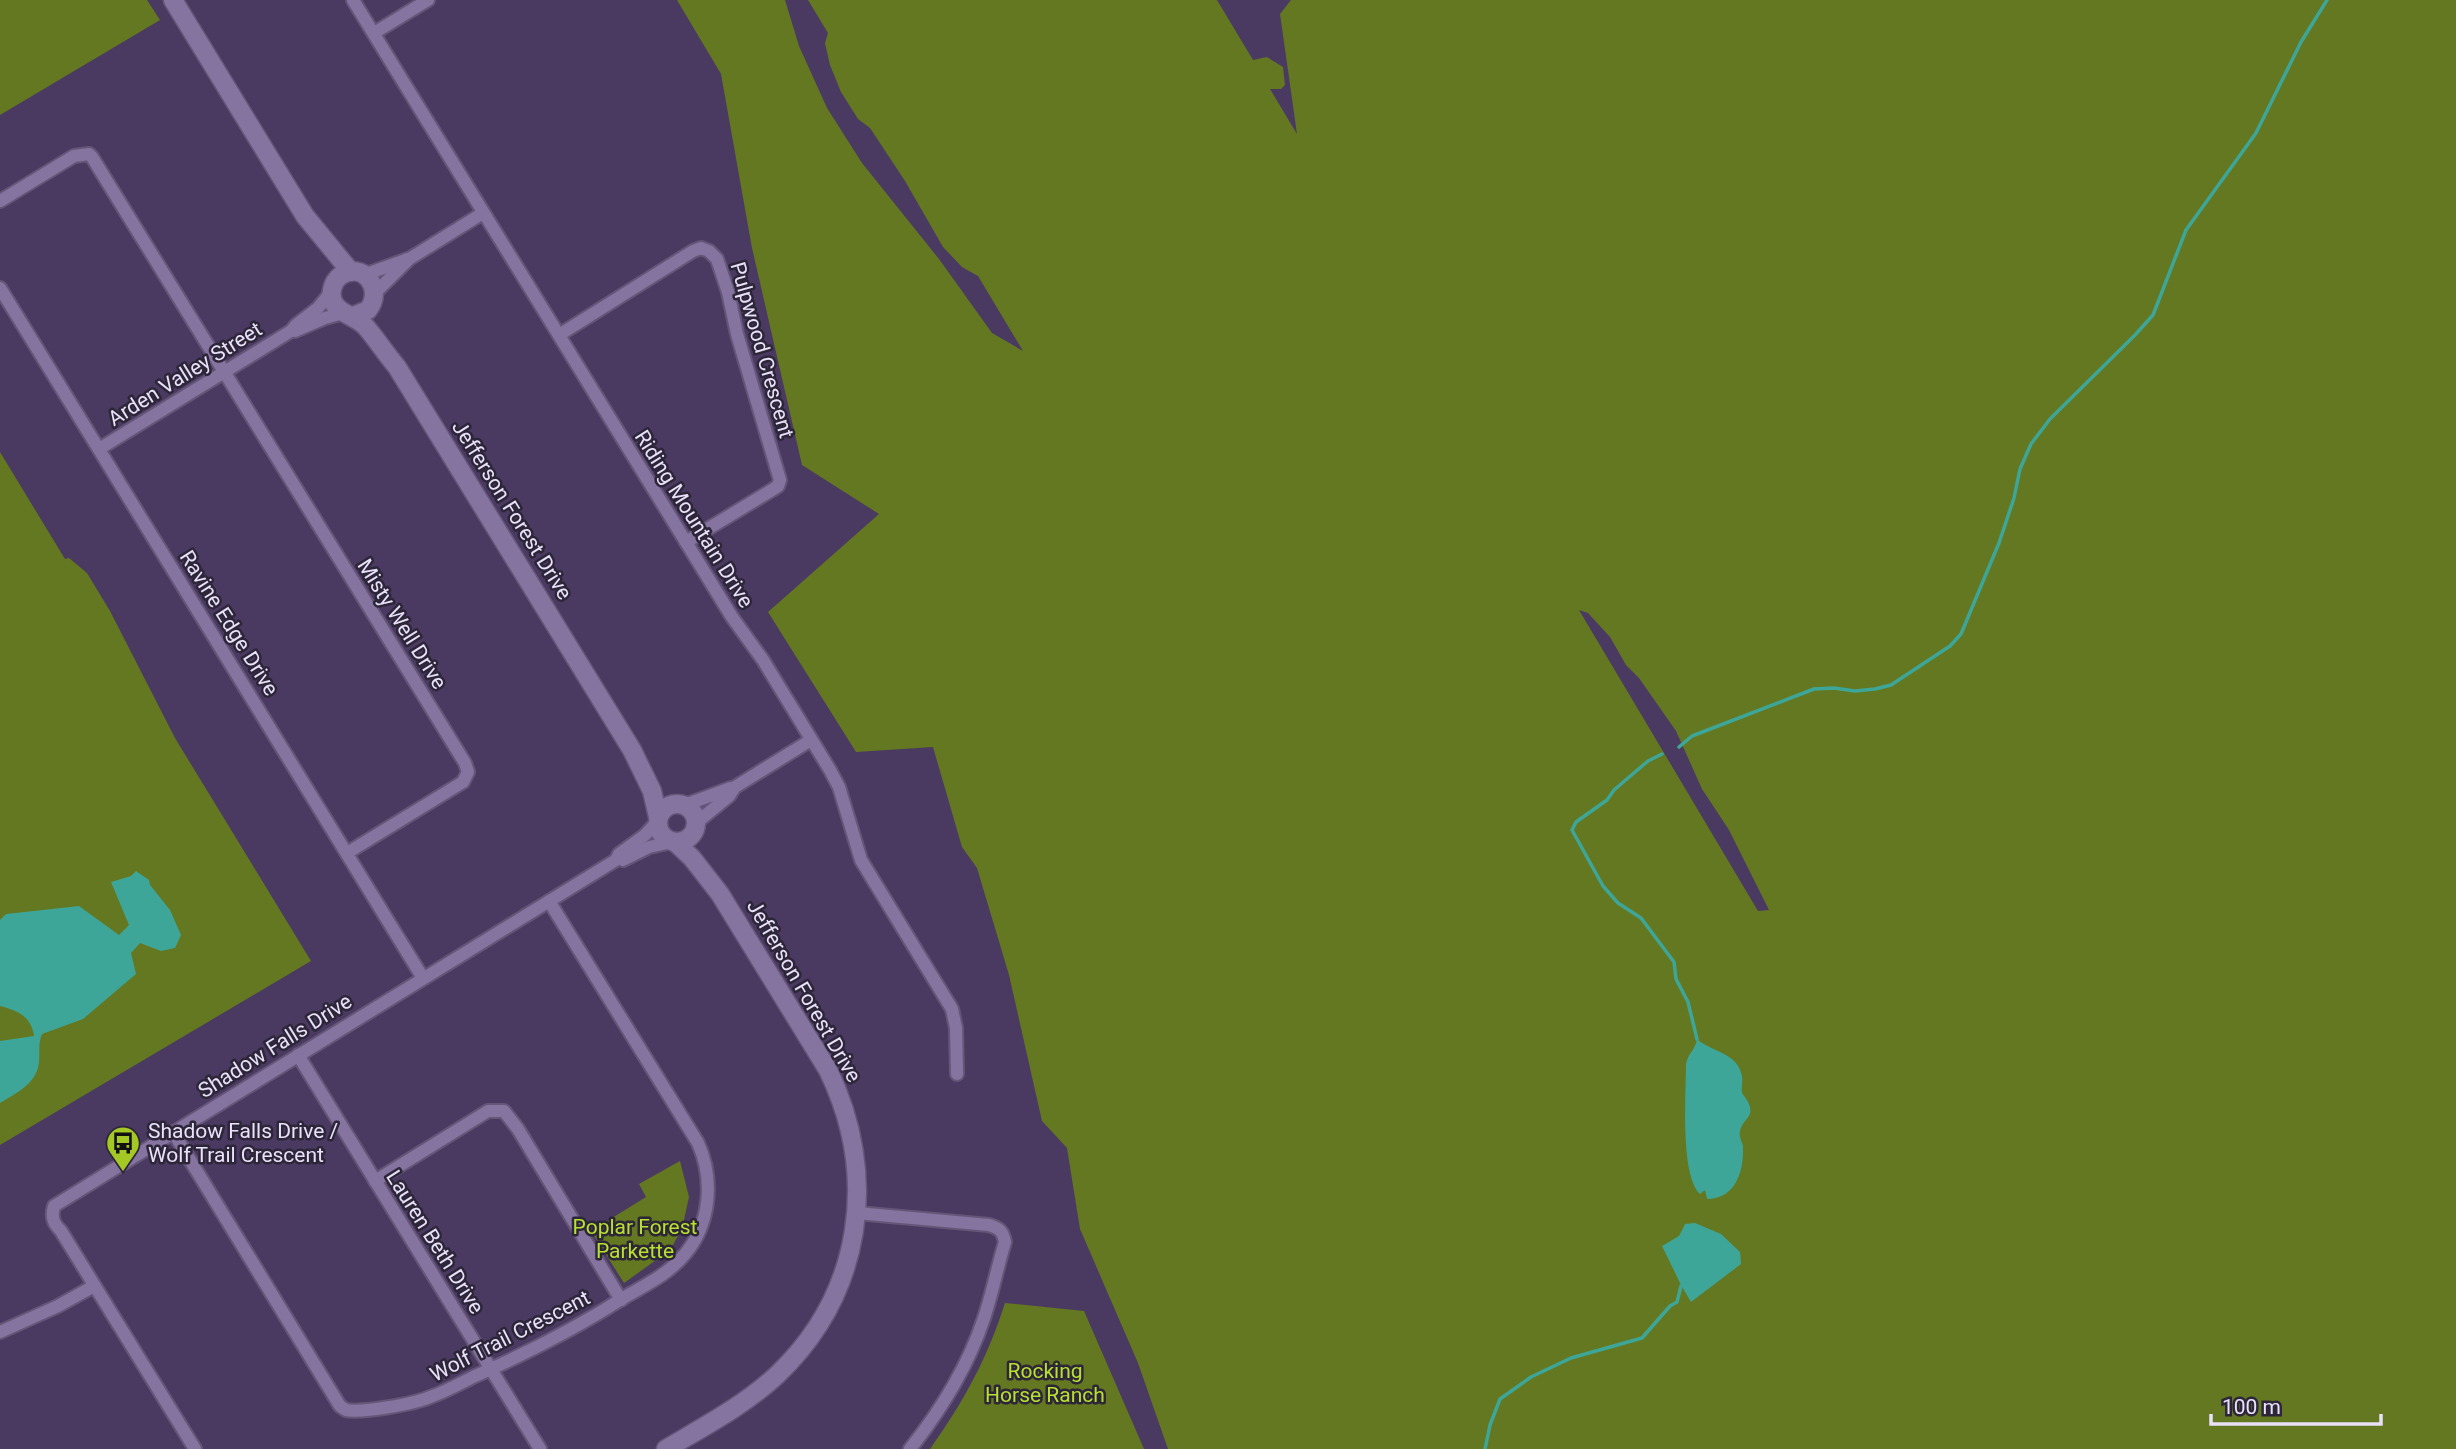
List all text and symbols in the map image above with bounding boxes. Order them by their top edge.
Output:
street label: Pulpwood Crescent [725,259,799,441]
street label: Arden Valley Street [104,317,266,431]
street label: Jefferson Forest Drive [447,416,577,604]
street label: Riding Mountain Drive [630,426,758,612]
street label: Ravine Edge Drive [175,546,283,700]
street label: Misty Well Drive [353,555,451,693]
street label: Jefferson Forest Drive [742,896,866,1086]
street label: Shadow Falls Drive [194,989,356,1103]
place label: Shadow Falls Drive / Wolf Trail Crescent [148,1119,339,1167]
bus stop icon: Shadow Falls Drive / Wolf Trail Crescent [104,1124,142,1173]
street label: Lauren Beth Drive [381,1166,489,1318]
park label: Poplar Forest Parkette [573,1215,698,1263]
street label: Wolf Trail Crescent [426,1285,594,1387]
park label: Rocking Horse Ranch [985,1359,1105,1407]
scale bar [2211,1382,2381,1426]
text: 100 m [2222,1395,2281,1419]

